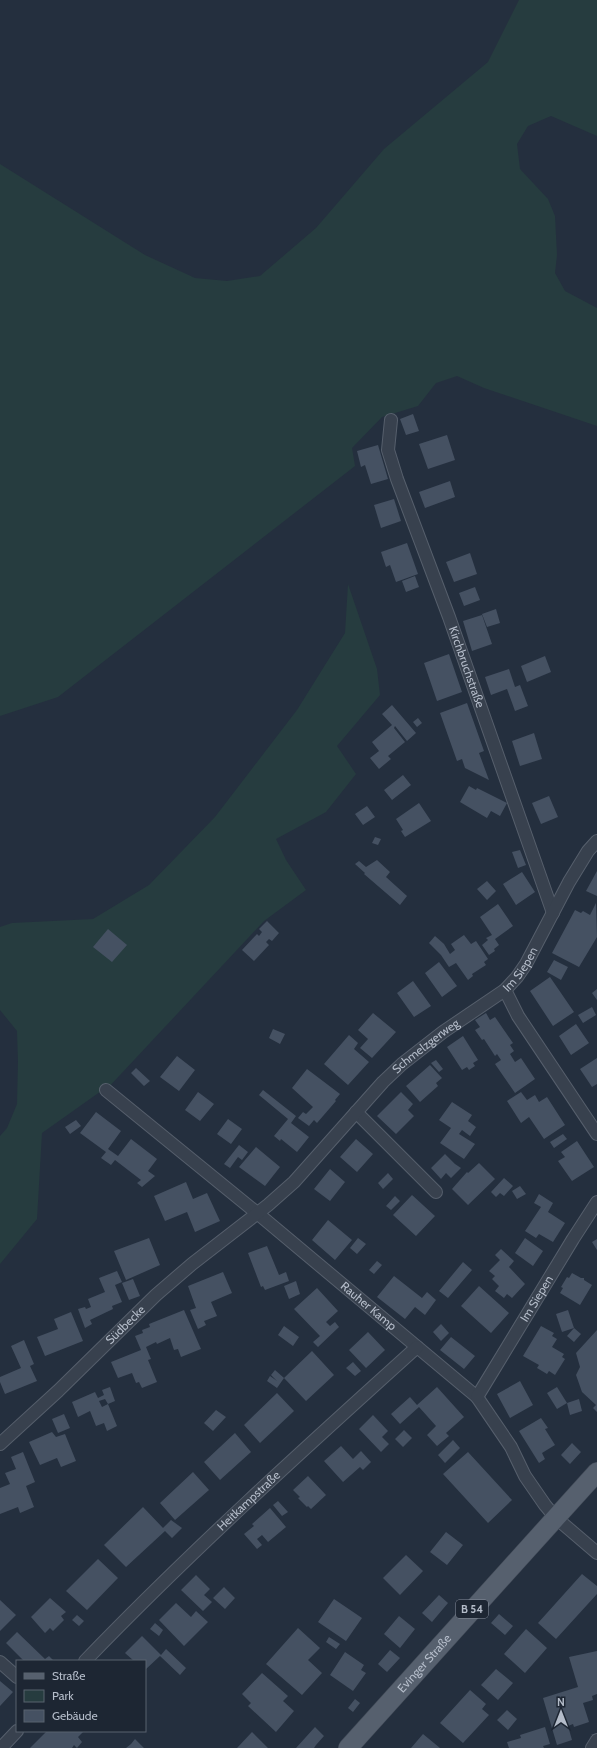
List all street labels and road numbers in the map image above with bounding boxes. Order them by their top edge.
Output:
street label: Kirchbruchstraße [446,624,488,710]
street label: Im Siepen [499,944,541,995]
street label: Schmelzgerweg [389,1015,463,1076]
street label: Im Siepen [517,1272,556,1324]
street label: Rauher Kamp [338,1278,400,1334]
street label: Südbecke [102,1302,148,1347]
street label: Heitkampstraße [214,1467,283,1534]
road number: B 54 [456,1600,488,1618]
street label: Evinger Straße [394,1631,454,1695]

